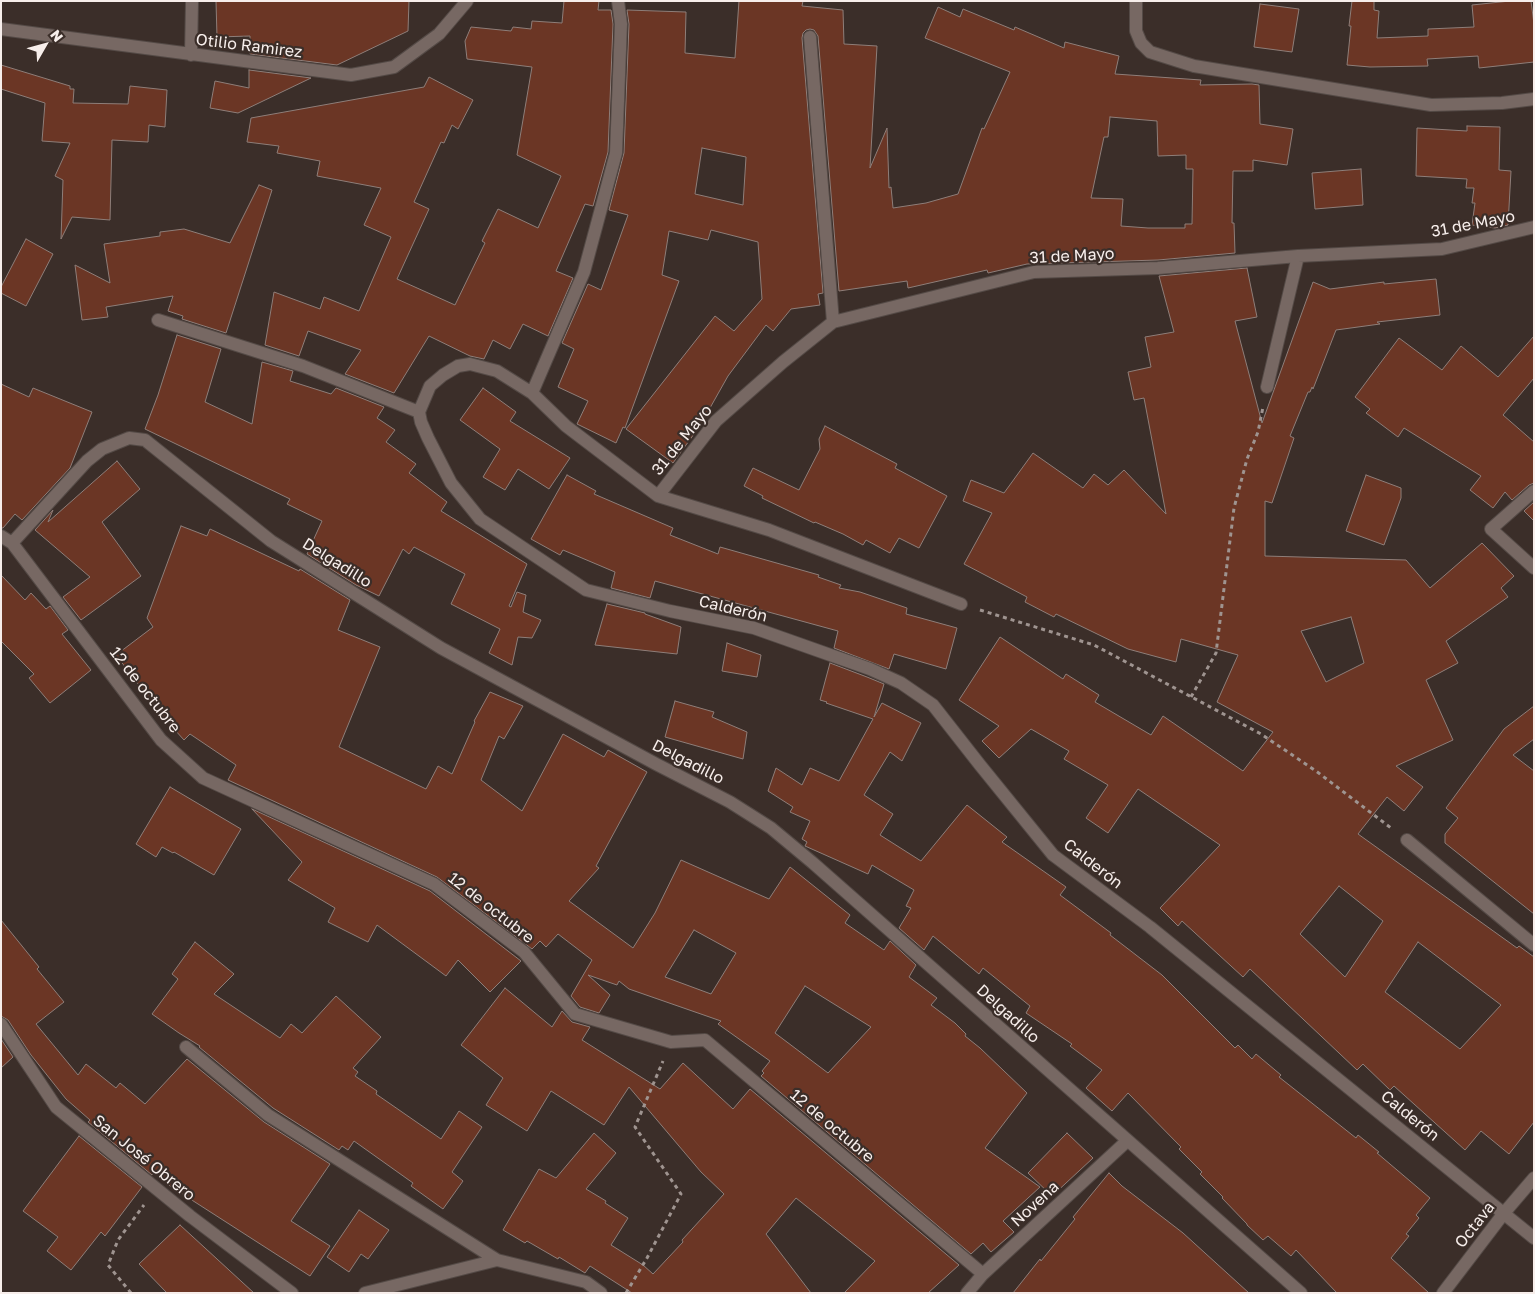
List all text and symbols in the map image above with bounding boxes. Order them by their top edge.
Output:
north arrow [20,20,70,70]
text: N [47,26,67,45]
street label: Otilio Ramirez [195,30,303,62]
street label: 31 de Mayo [1429,206,1517,242]
street label: 31 de Mayo [1029,244,1115,268]
street label: 31 de Mayo [648,401,716,479]
street label: Delgadillo [299,534,375,592]
street label: Calderón [697,592,769,626]
street label: 12 de octubre [105,643,185,737]
street label: Delgadillo [649,736,727,788]
street label: Calderón [1060,835,1126,893]
street label: 12 de octubre [444,868,538,948]
street label: Delgadillo [973,981,1043,1047]
street label: 12 de octubre [786,1085,878,1167]
street label: Calderón [1377,1087,1443,1145]
street label: San José Obrero [89,1111,199,1205]
street label: Novena [1007,1177,1063,1231]
street label: Octava [1451,1198,1499,1252]

